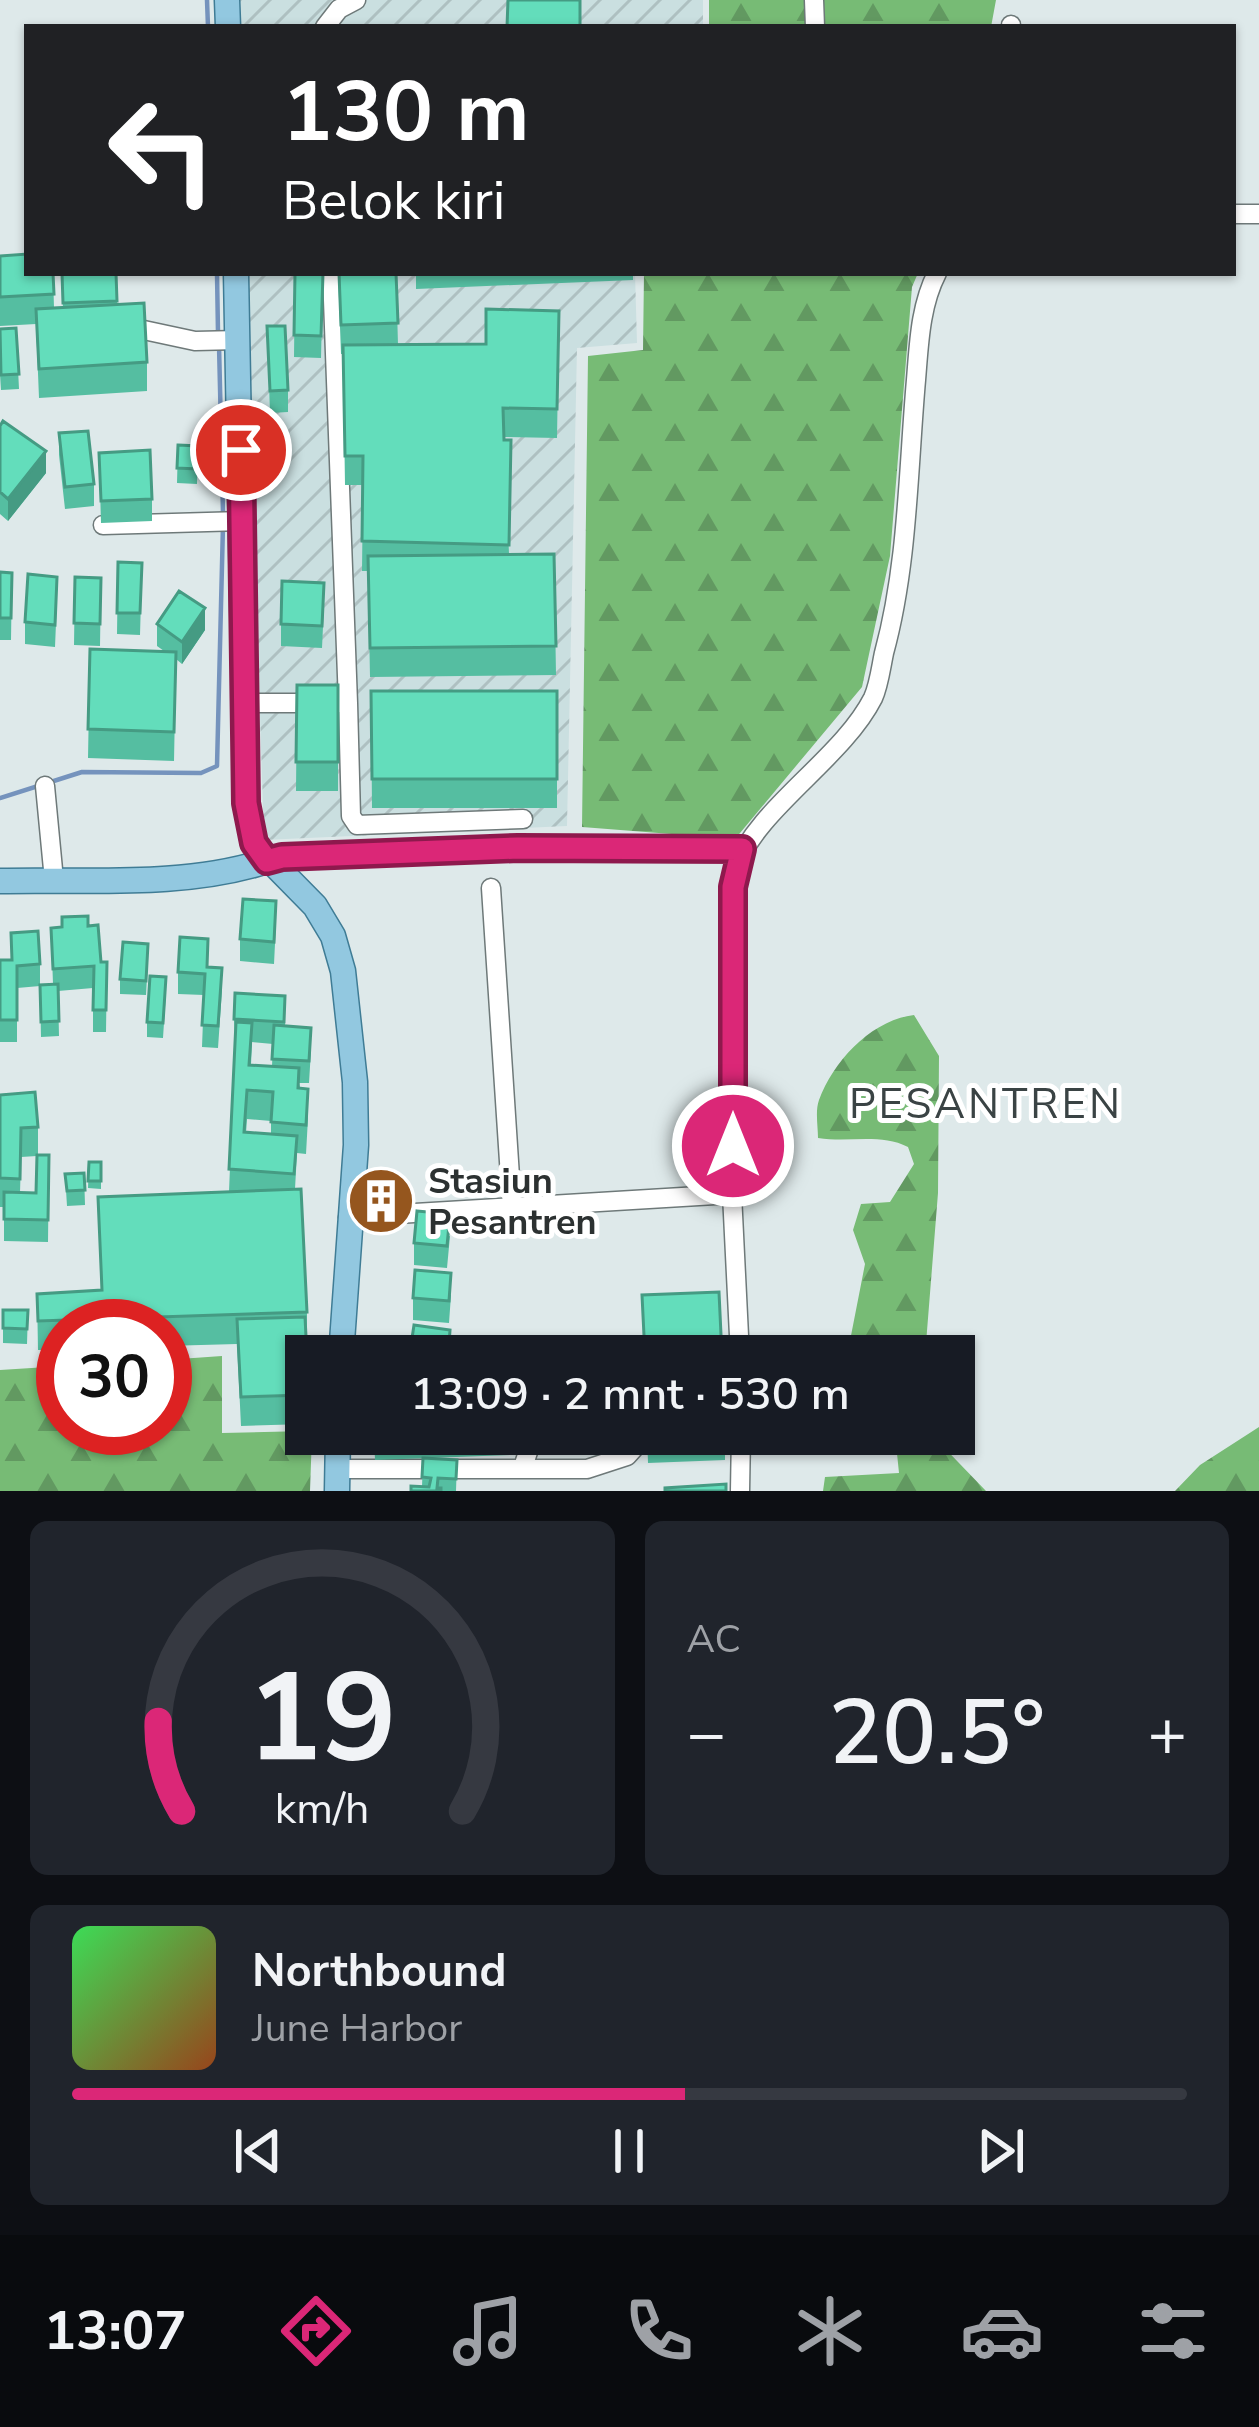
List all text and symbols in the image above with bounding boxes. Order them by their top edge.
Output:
text: 130 m [282,55,530,170]
icon: left [84,72,240,228]
text: Belok kiri [282,164,505,238]
pin [190,399,292,501]
icon: arrive [208,417,274,483]
district label: PESANTREN [849,1076,1123,1133]
position arrow [670,1083,796,1209]
place label: Stasiun Pesantren [428,1157,597,1247]
building icon: Stasiun Pesantren [346,1166,416,1236]
speed limit sign: 30 [36,1299,192,1455]
text: 13:09 · 2 mnt · 530 m [410,1364,850,1425]
text: AC [687,1613,741,1666]
text: 19 [247,1634,397,1804]
text: 20.5° [828,1672,1045,1795]
text: − [687,1689,726,1779]
text: + [1147,1689,1187,1779]
text: km/h [275,1780,370,1838]
text: Northbound [252,1941,506,2002]
text: June Harbor [252,2002,462,2055]
icon: previous [225,2118,291,2184]
icon: pause [596,2118,662,2184]
icon: next [968,2118,1034,2184]
icon: directions [274,2289,358,2373]
icon: music [446,2289,530,2373]
icon: phone [617,2289,701,2373]
icon: climate [788,2289,872,2373]
icon: car [960,2289,1044,2373]
icon: filters [1131,2289,1215,2373]
text: 13:07 [44,2294,187,2368]

